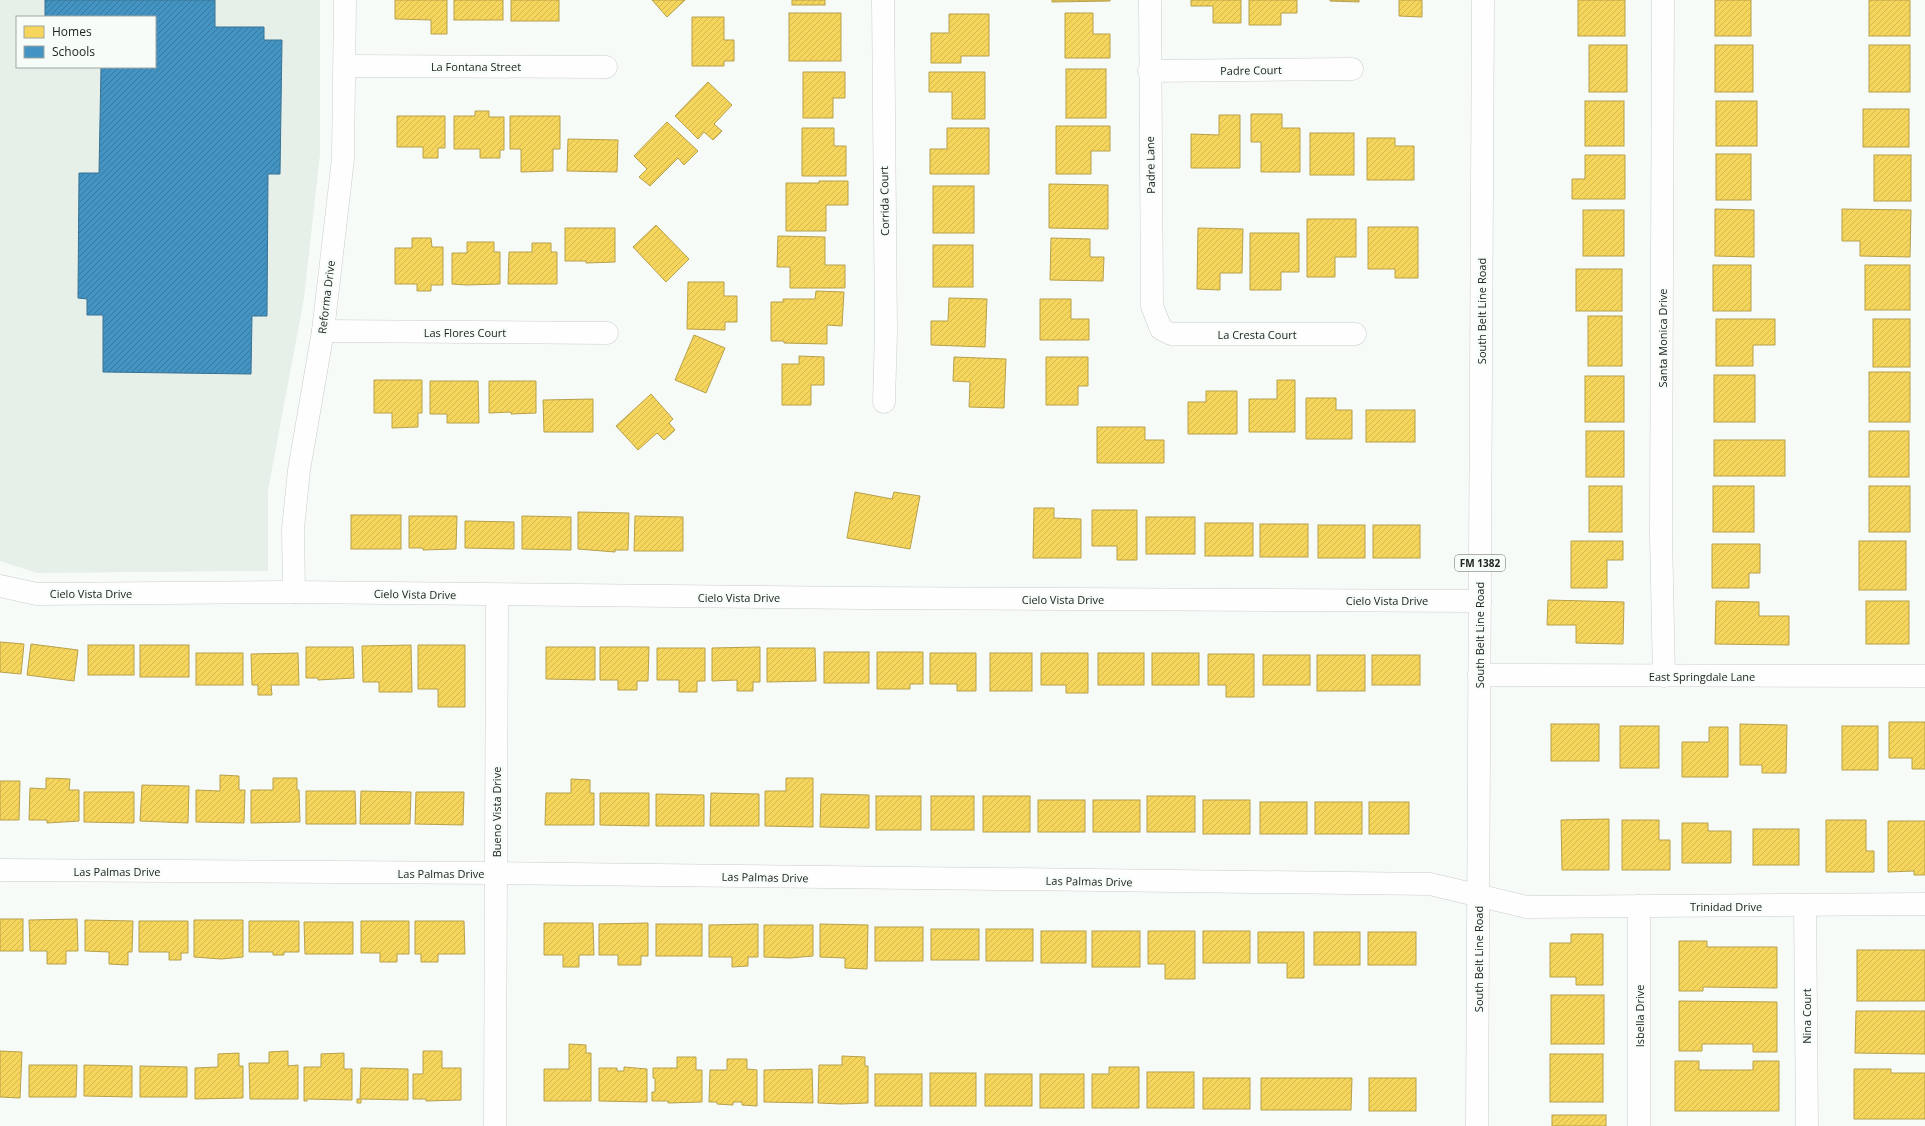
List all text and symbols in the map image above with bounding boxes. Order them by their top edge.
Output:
legend [16,16,156,68]
text: Homes [52,23,92,40]
text: Schools [52,43,95,60]
street label: La Fontana Street [431,59,521,74]
street label: Padre Court [1220,62,1282,78]
street label: Padre Lane [1142,136,1158,194]
street label: Corrida Court [876,166,892,236]
street label: South Belt Line Road [1474,258,1489,364]
street label: Reforma Drive [314,259,338,335]
street label: Santa Monica Drive [1655,289,1670,387]
street label: Las Flores Court [424,325,506,340]
street label: La Cresta Court [1217,327,1297,342]
road number: FM 1382 [1455,555,1505,571]
street label: South Belt Line Road [1472,582,1487,688]
street label: Cielo Vista Drive [50,586,132,601]
street label: Cielo Vista Drive [374,586,456,602]
street label: Cielo Vista Drive [698,590,780,605]
street label: Cielo Vista Drive [1022,592,1104,607]
street label: Cielo Vista Drive [1346,593,1428,608]
street label: East Springdale Lane [1649,669,1755,684]
street label: Bueno Vista Drive [489,767,504,857]
street label: Las Palmas Drive [74,864,160,879]
street label: Las Palmas Drive [398,866,484,881]
street label: Las Palmas Drive [721,869,809,885]
street label: Las Palmas Drive [1045,873,1133,889]
street label: Trinidad Drive [1690,899,1762,914]
street label: South Belt Line Road [1471,906,1486,1012]
street label: Isbella Drive [1632,985,1647,1047]
street label: Nina Court [1799,988,1814,1044]

